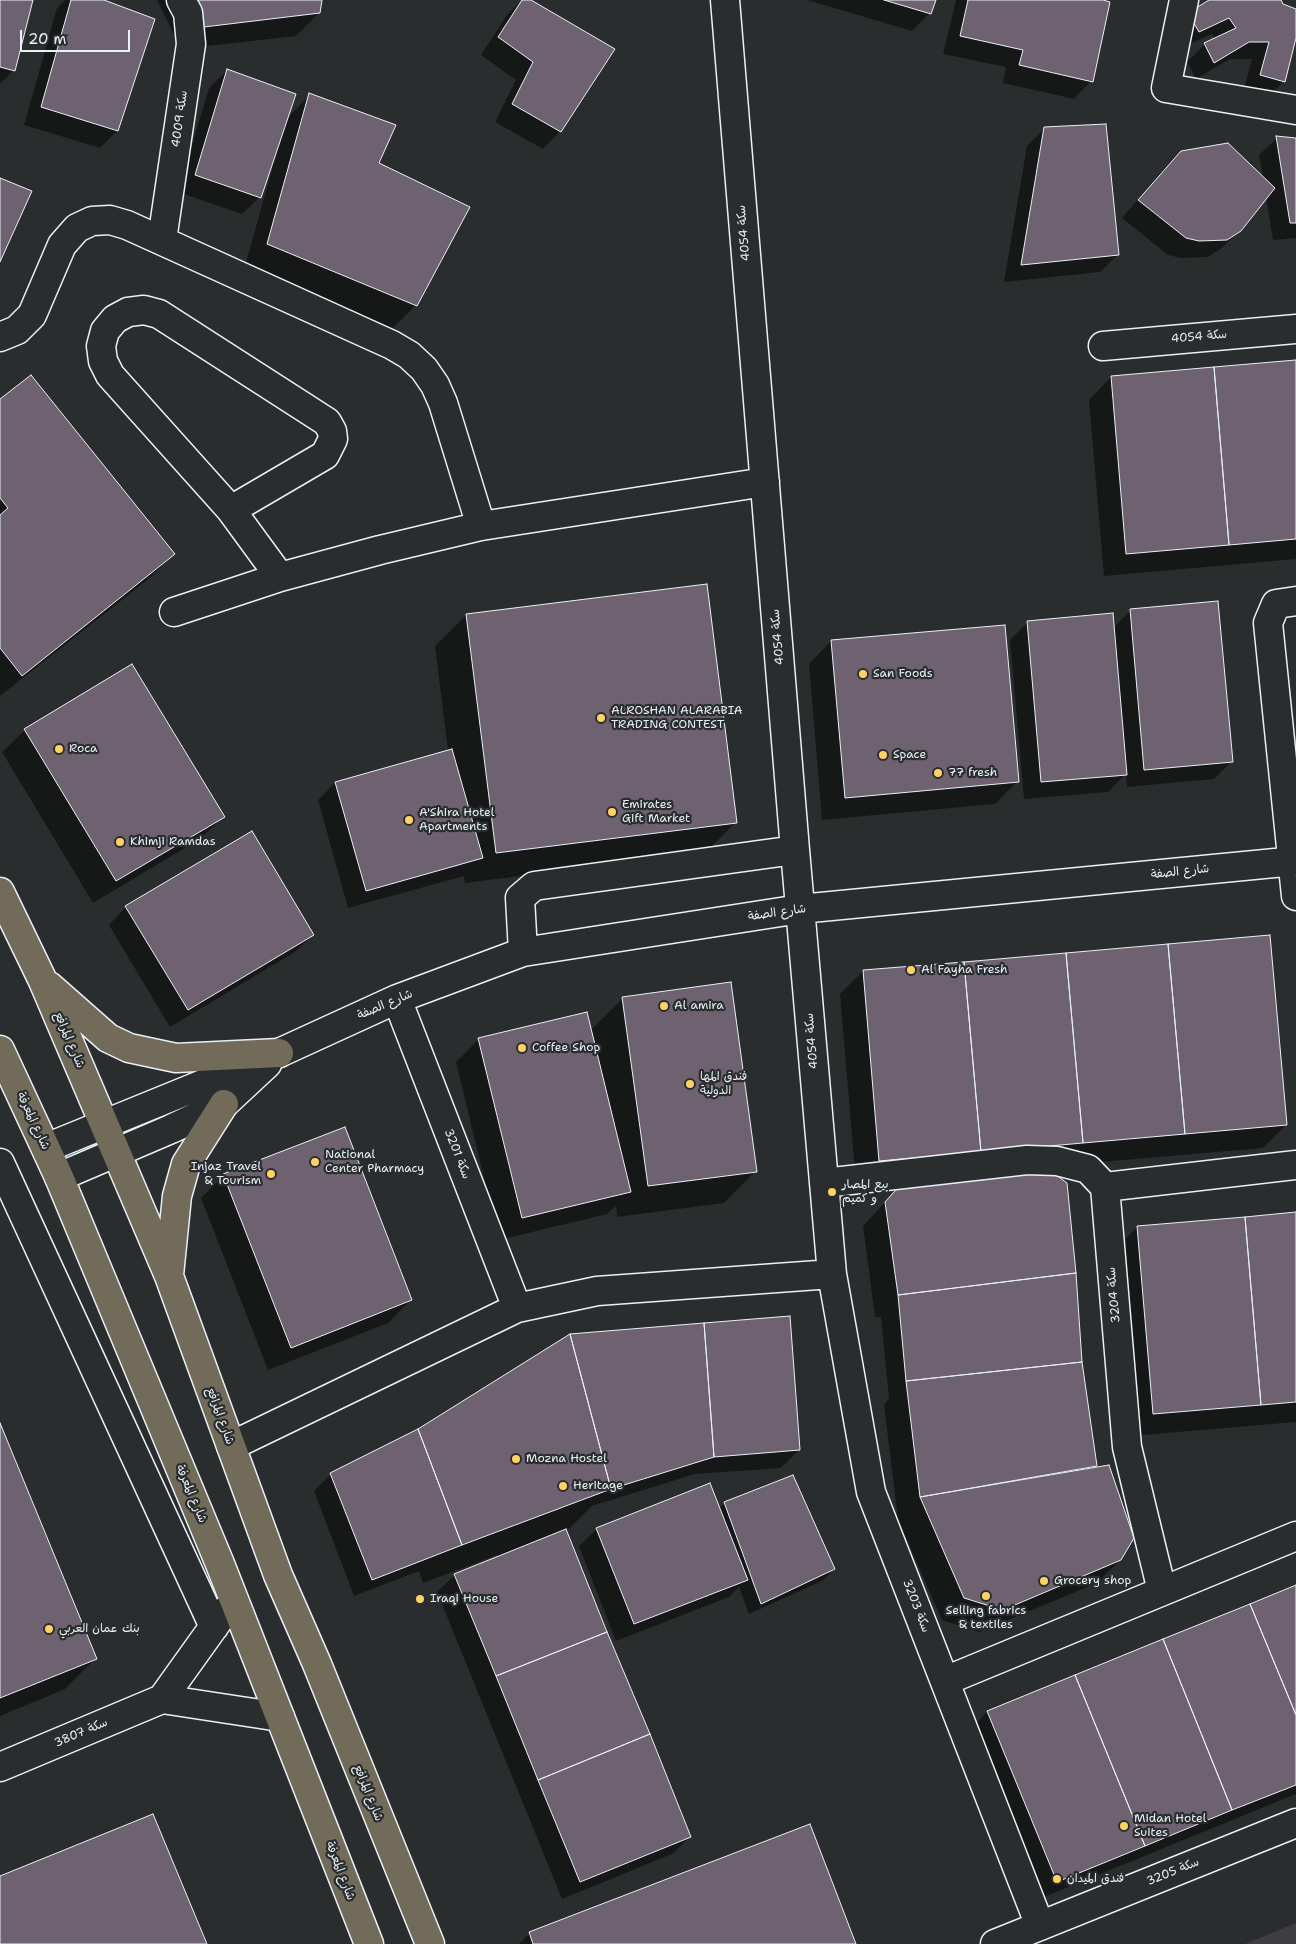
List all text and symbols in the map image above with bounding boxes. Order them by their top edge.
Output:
scale bar [22,20,132,52]
text: 20 m [28,29,67,49]
street label: سكة 4009 [169,90,191,148]
street label: سكة 4054 [734,204,754,262]
street label: سكة 4054 [1170,327,1228,347]
street label: سكة 4054 [768,608,788,666]
place label: San Foods [873,667,933,681]
marker: San Foods [857,668,869,680]
place label: ALROSHAN ALARABIA TRADING CONTEST [611,704,743,732]
marker: ALROSHAN ALARABIA TRADING CONTEST [595,712,607,724]
place label: Roca [69,742,97,756]
marker: Roca [53,743,65,755]
place label: Space [893,748,926,762]
marker: Space [877,749,889,761]
place label: 77 fresh [948,766,997,780]
marker: 77 fresh [932,767,944,779]
place label: Emirates Gift Market [622,798,690,826]
place label: A'Shira Hotel Apartments [419,806,494,834]
marker: Emirates Gift Market [606,806,618,818]
marker: A'Shira Hotel Apartments [403,814,415,826]
place label: Khimji Ramdas [130,835,216,849]
marker: Khimji Ramdas [114,836,126,848]
street label: شارع الصفة [1150,862,1210,882]
street label: شارع الصفة [747,902,807,924]
place label: Al Fayha Fresh [921,963,1008,977]
marker: Al Fayha Fresh [905,964,917,976]
street label: شارع الصفة [355,987,415,1023]
place label: Al amira [674,999,724,1013]
marker: Al amira [658,1000,670,1012]
street label: شارع المرافع [51,1010,87,1070]
street label: سكة 4054 [802,1012,822,1070]
place label: Coffee Shop [532,1041,600,1055]
marker: Coffee Shop [516,1042,528,1054]
place label: فندق المها الدولية [700,1070,747,1098]
marker: فندق المها الدولية [684,1078,696,1090]
street label: شارع المعرفة [13,1090,53,1152]
street label: سكة 3201 [441,1127,473,1181]
place label: National Center Pharmacy [325,1148,424,1176]
marker: National Center Pharmacy [309,1156,321,1168]
place label: Injaz Travel & Tourism [191,1160,261,1188]
marker: Injaz Travel & Tourism [265,1168,277,1180]
place label: بيع المصار و كميم [842,1178,888,1206]
marker: بيع المصار و كميم [826,1186,838,1198]
street label: سكة 3204 [1104,1266,1124,1324]
street label: شارع المرافع [203,1385,237,1447]
place label: Mozna Hostel [526,1452,607,1466]
marker: Mozna Hostel [510,1453,522,1465]
street label: شارع المعرفة [172,1463,210,1525]
place label: Heritage [573,1479,623,1493]
marker: Heritage [557,1480,569,1492]
place label: Grocery shop [1054,1574,1131,1588]
marker: Grocery shop [1038,1575,1050,1587]
street label: سكة 3203 [899,1577,933,1635]
marker: Selling fabrics & textiles [980,1590,992,1602]
place label: Iraqi House [430,1592,498,1606]
marker: Iraqi House [414,1593,426,1605]
place label: Selling fabrics & textiles [946,1604,1026,1632]
place label: بنك عمان العربي [59,1622,140,1636]
marker: بنك عمان العربي [43,1623,55,1635]
street label: سكة 3807 [52,1715,110,1751]
street label: شارع المرافع [350,1763,386,1823]
place label: Midan Hotel Suites [1134,1812,1206,1840]
marker: Midan Hotel Suites [1118,1820,1130,1832]
street label: شارع المعرفة [322,1840,358,1902]
street label: سكة 3205 [1145,1855,1201,1889]
place label: فندق الميدان [1067,1872,1124,1886]
marker: فندق الميدان [1051,1873,1063,1885]

